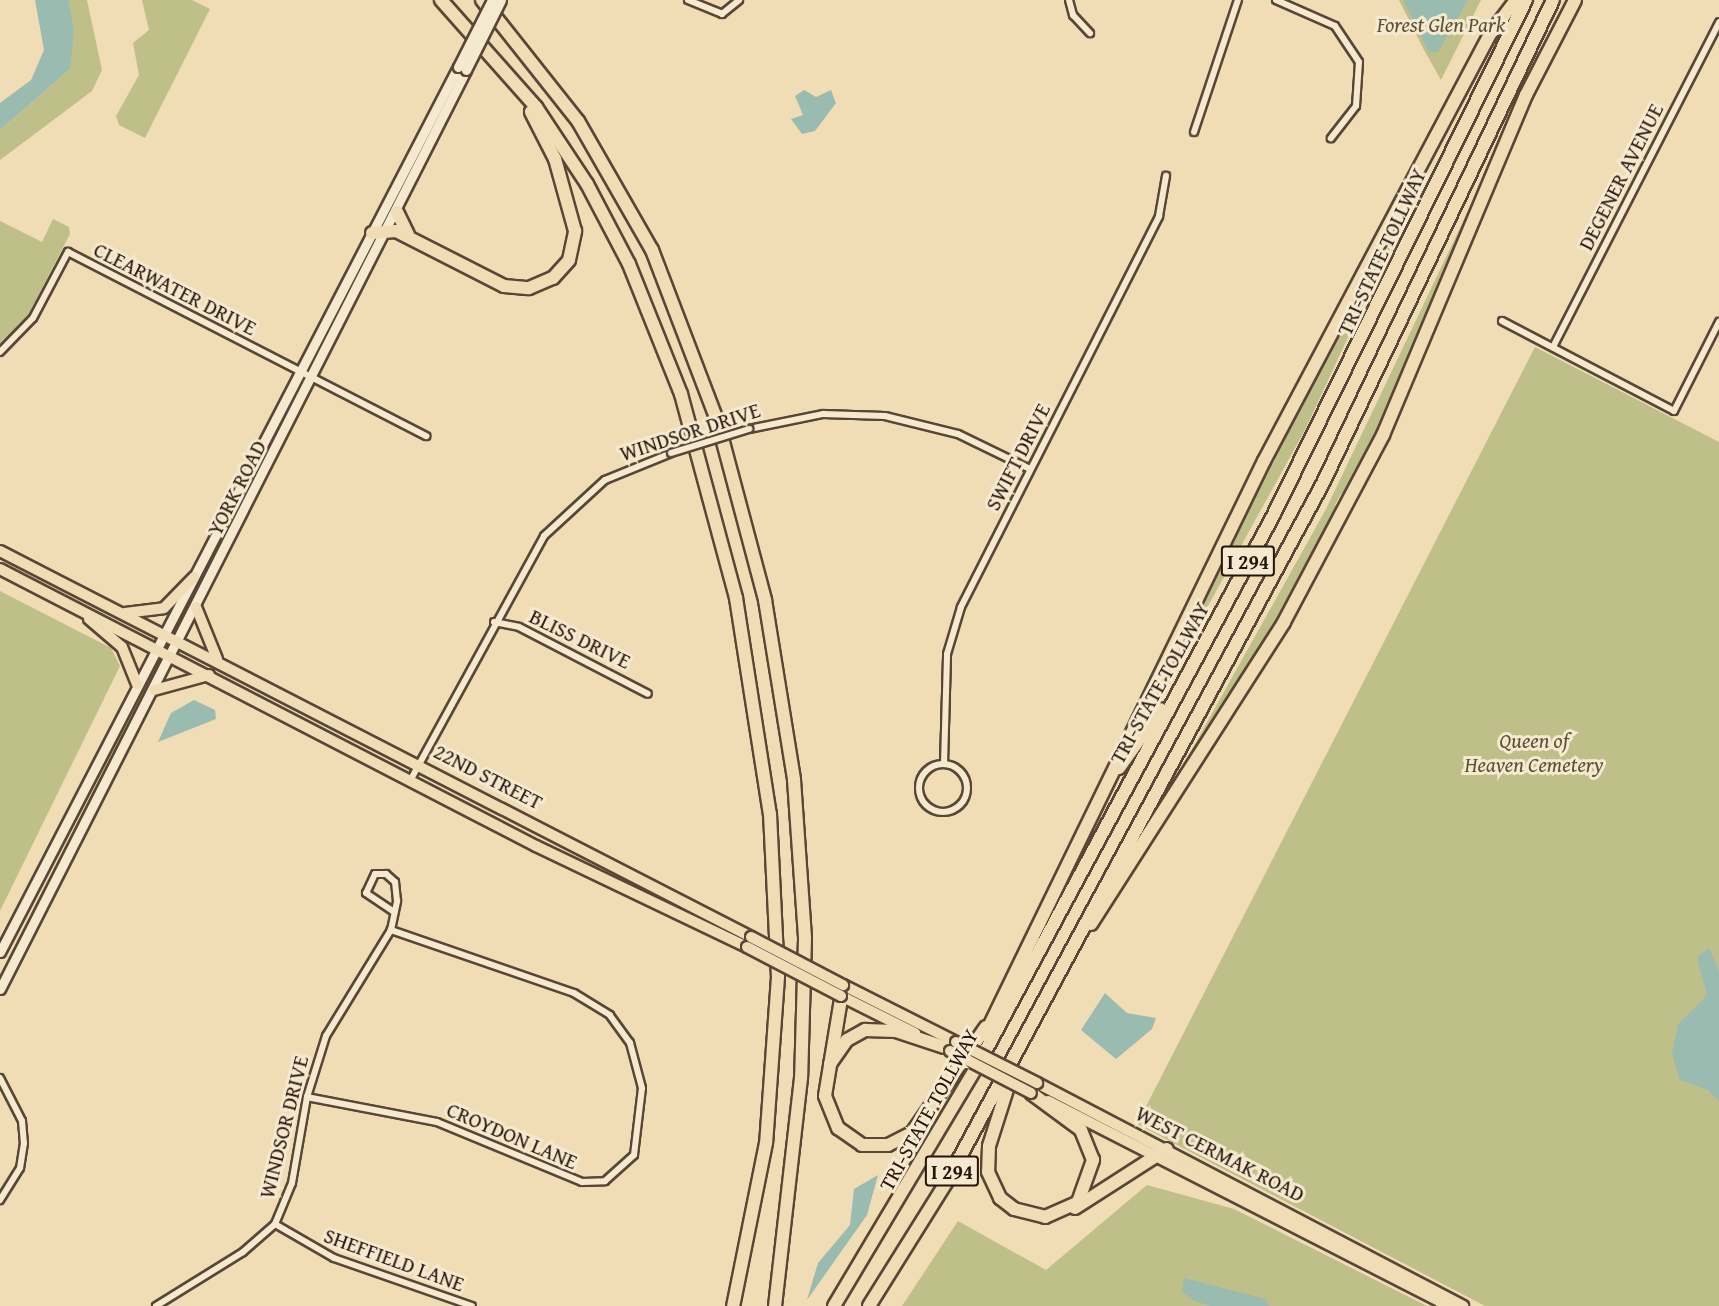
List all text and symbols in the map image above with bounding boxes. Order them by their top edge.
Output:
park label: Forest Glen Park [1377,12,1505,38]
street label: DEGENER AVENUE [1573,100,1669,254]
street label: TRI-STATE TOLLWAY [1332,165,1432,339]
street label: CLEARWATER DRIVE [89,237,261,341]
street label: WINDSOR DRIVE [617,397,763,467]
street label: SWIFT DRIVE [980,399,1056,515]
street label: YORK ROAD [202,436,272,540]
road number: I 294 [1220,544,1276,578]
street label: TRI-STATE TOLLWAY [1105,598,1215,768]
street label: BLISS DRIVE [525,604,635,674]
park label: Queen of Heaven Cemetery [1465,728,1603,778]
street label: 22ND STREET [430,739,546,815]
street label: TRI-STATE TOLLWAY [874,1025,984,1195]
street label: WINDSOR DRIVE [254,1053,314,1201]
street label: CROYDON LANE [443,1097,581,1175]
street label: WEST CERMAK ROAD [1131,1101,1309,1207]
road number: I 294 [924,1154,980,1188]
street label: SHEFFIELD LANE [320,1223,468,1297]

